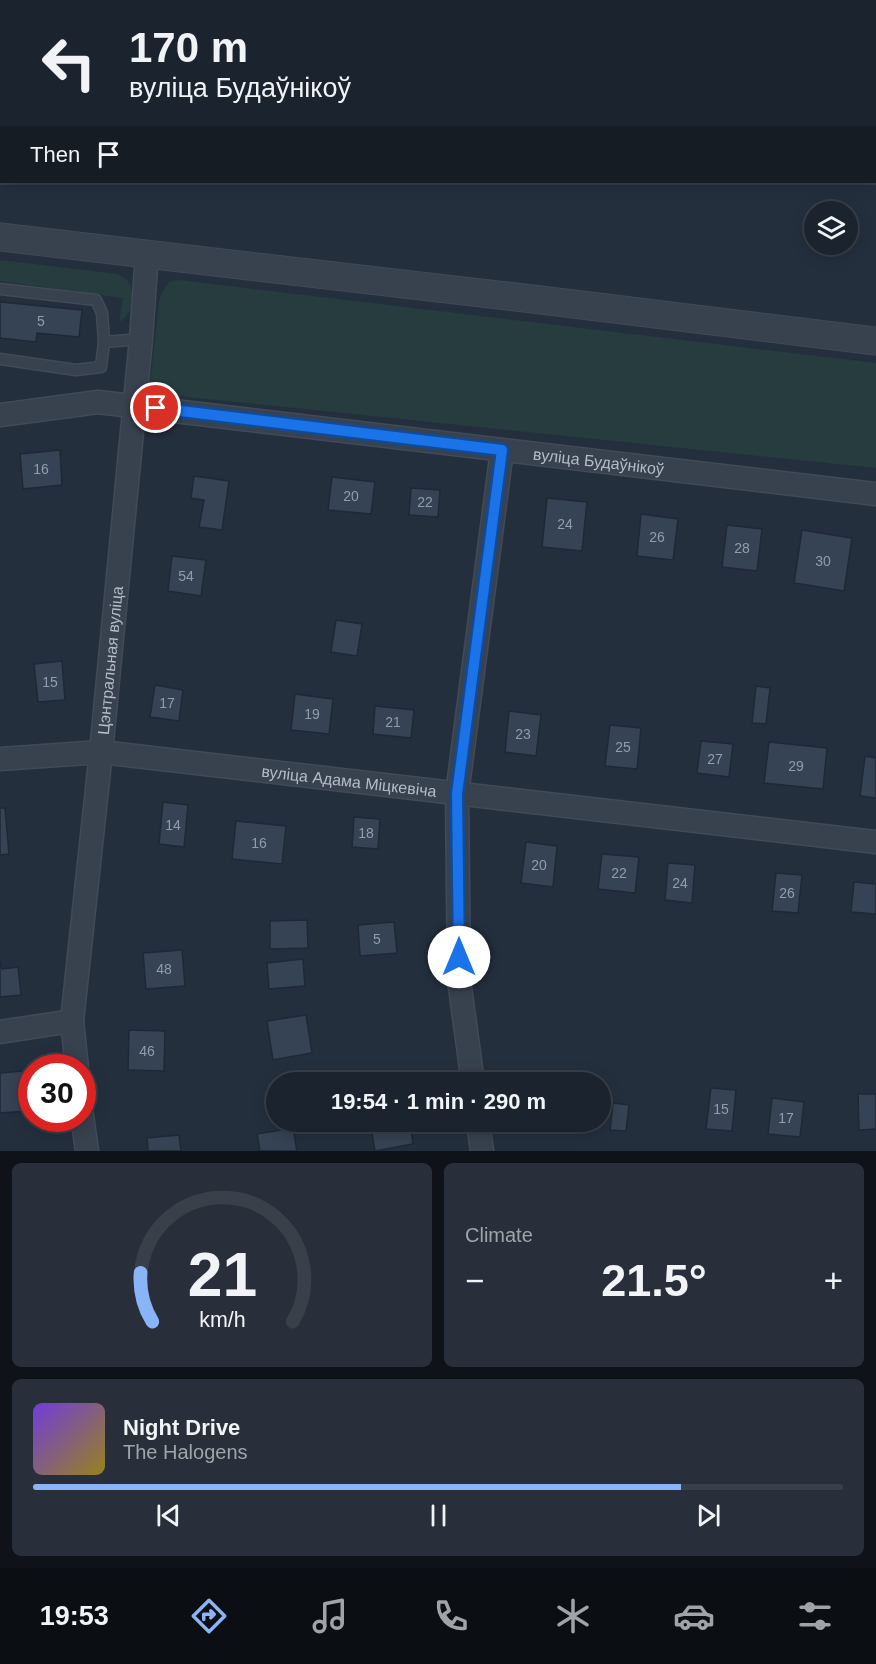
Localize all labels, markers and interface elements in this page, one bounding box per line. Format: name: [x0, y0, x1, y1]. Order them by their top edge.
icon: left: [30, 24, 108, 102]
text: 170 m: [129, 24, 248, 71]
text: вуліца Будаўнікоў: [129, 73, 351, 103]
icon: arrive: [92, 138, 125, 171]
text: Then: [30, 142, 80, 167]
map controls: [804, 201, 858, 255]
button: layers: [804, 201, 858, 255]
house number: 5: [37, 313, 45, 329]
pin: [130, 382, 181, 433]
icon: arrive: [139, 391, 172, 424]
street label: вуліца Будаўнікоў: [532, 446, 665, 478]
house number: 16: [33, 461, 49, 477]
house number: 20: [343, 488, 359, 504]
house number: 22: [417, 494, 433, 510]
house number: 24: [557, 516, 573, 532]
house number: 26: [649, 529, 665, 545]
house number: 28: [734, 540, 750, 556]
house number: 30: [815, 553, 831, 569]
house number: 54: [178, 568, 194, 584]
street label: Цэнтральная вуліца: [95, 585, 126, 735]
house number: 15: [42, 674, 58, 690]
house number: 17: [159, 695, 175, 711]
house number: 19: [304, 706, 320, 722]
house number: 21: [385, 714, 401, 730]
house number: 23: [515, 726, 531, 742]
house number: 25: [615, 739, 631, 755]
house number: 27: [707, 751, 723, 767]
house number: 29: [788, 758, 804, 774]
street label: вуліца Адама Міцкевіча: [261, 763, 438, 800]
house number: 14: [165, 817, 181, 833]
house number: 18: [358, 825, 374, 841]
house number: 16: [251, 835, 267, 851]
house number: 20: [531, 857, 547, 873]
house number: 22: [611, 865, 627, 881]
house number: 24: [672, 875, 688, 891]
house number: 26: [779, 885, 795, 901]
position arrow: [427, 925, 491, 989]
house number: 5: [373, 931, 381, 947]
house number: 48: [156, 961, 172, 977]
house number: 46: [139, 1043, 155, 1059]
speed limit sign: 30: [18, 1054, 96, 1132]
text: 19:54 · 1 min · 290 m: [331, 1089, 546, 1114]
house number: 15: [713, 1101, 729, 1117]
house number: 17: [778, 1110, 794, 1126]
text: Climate: [465, 1224, 533, 1246]
text: 21: [187, 1240, 257, 1309]
text: 21.5°: [601, 1255, 707, 1306]
text: −: [465, 1262, 484, 1299]
text: +: [824, 1262, 843, 1299]
text: km/h: [199, 1308, 245, 1332]
text: Night Drive: [123, 1415, 240, 1440]
text: The Halogens: [123, 1441, 248, 1463]
icon: previous: [152, 1499, 185, 1532]
icon: pause: [422, 1499, 455, 1532]
icon: next: [692, 1499, 725, 1532]
icon: directions: [188, 1595, 230, 1637]
icon: music: [309, 1595, 351, 1637]
icon: phone: [430, 1595, 472, 1637]
icon: climate: [552, 1595, 594, 1637]
icon: car: [673, 1595, 715, 1637]
icon: filters: [794, 1595, 836, 1637]
text: 19:53: [40, 1601, 109, 1631]

